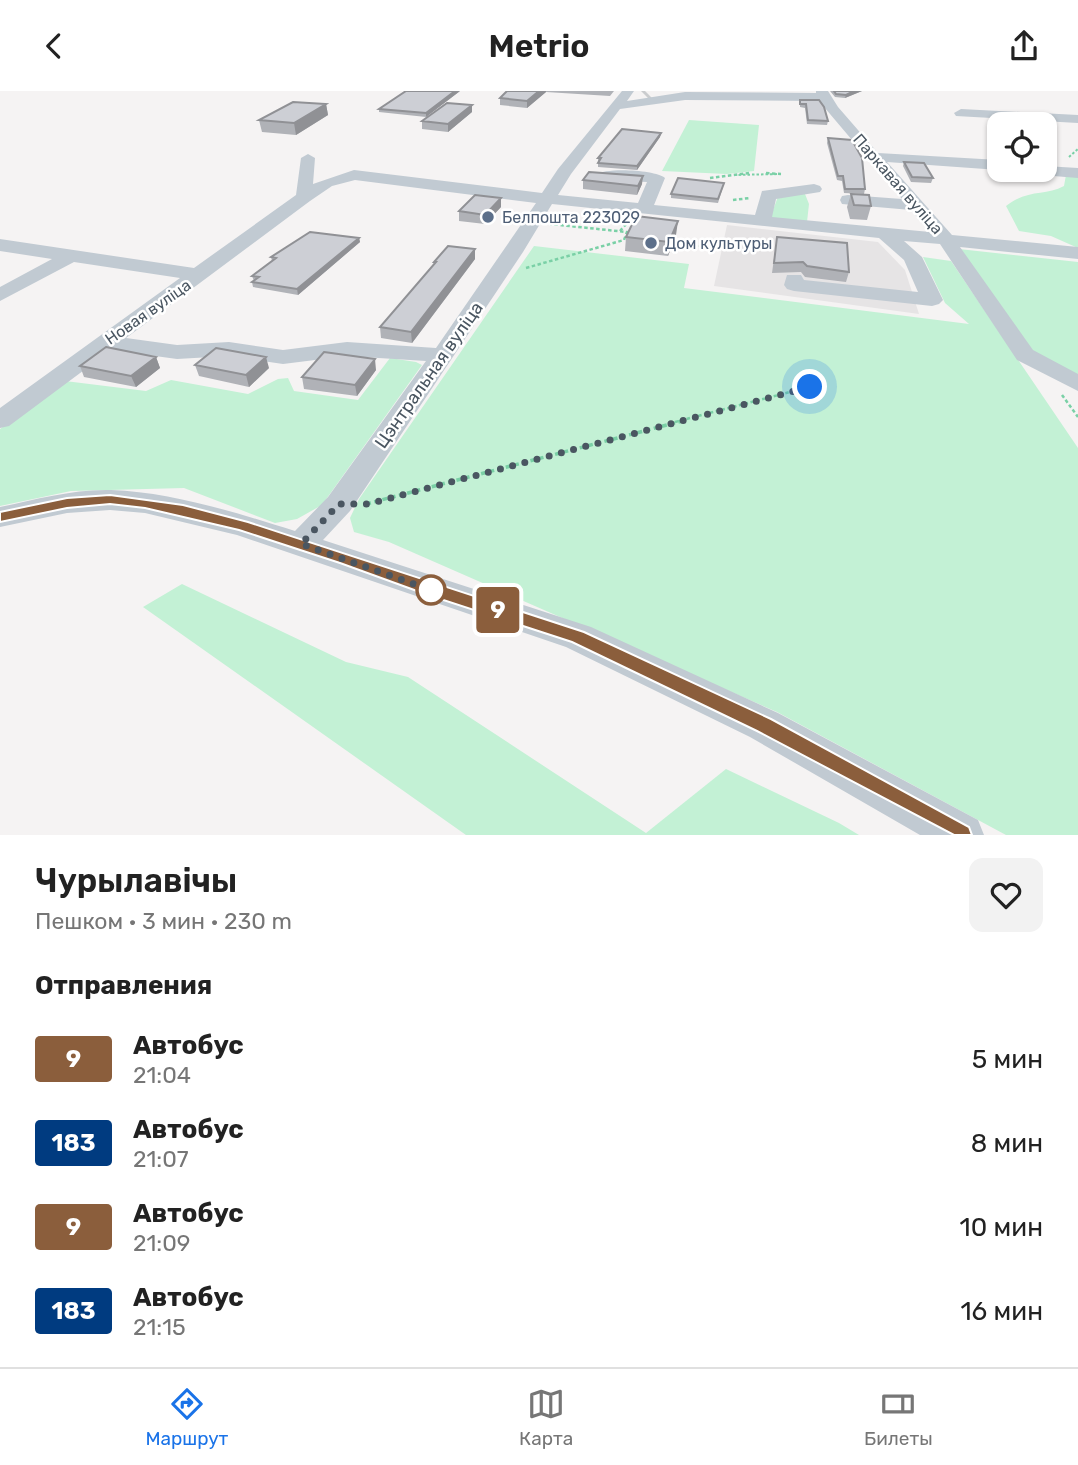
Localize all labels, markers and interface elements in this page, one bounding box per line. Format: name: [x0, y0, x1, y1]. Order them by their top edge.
icon: back: [35, 27, 73, 65]
text: Metrio: [488, 27, 590, 65]
icon: share: [1005, 27, 1043, 65]
map controls: [987, 112, 1057, 182]
button: locate: [987, 112, 1057, 182]
street label: Паркавая вуліца: [849, 130, 947, 238]
place label: Белпошта 223029: [502, 208, 640, 227]
marker: Белпошта 223029: [480, 209, 496, 225]
place label: Дом культуры: [665, 234, 772, 253]
marker: Дом культуры: [643, 235, 659, 251]
street label: Новая вуліца: [102, 275, 194, 349]
street label: Цэнтральная вуліца: [370, 297, 488, 453]
your location: [792, 369, 827, 404]
unlabelled marker: [416, 575, 446, 605]
line badge: 9: [475, 587, 521, 633]
text: 9: [490, 596, 506, 624]
button: heart: [969, 858, 1043, 932]
text: Чурылавічы: [35, 861, 237, 900]
text: Пешком · 3 мин · 230 m: [35, 907, 292, 935]
text: Отправления: [35, 970, 212, 1001]
text: Автобус: [133, 1030, 244, 1061]
text: 5 мин: [972, 1044, 1043, 1075]
text: 9: [66, 1045, 81, 1073]
text: 21:04: [133, 1061, 191, 1089]
text: Автобус: [133, 1114, 244, 1145]
text: 8 мин: [971, 1128, 1043, 1159]
text: 183: [52, 1129, 96, 1157]
text: 21:07: [133, 1145, 189, 1173]
text: Автобус: [133, 1198, 244, 1229]
text: 10 мин: [960, 1212, 1043, 1243]
text: 9: [66, 1213, 81, 1241]
text: 21:09: [133, 1229, 190, 1257]
text: Автобус: [133, 1282, 244, 1313]
text: 16 мин: [960, 1296, 1043, 1327]
text: 183: [52, 1297, 96, 1325]
text: 21:15: [133, 1313, 186, 1341]
tab: Маршрут: [145, 1385, 228, 1450]
tab: Карта: [519, 1385, 573, 1450]
tab: Билеты: [864, 1385, 933, 1450]

